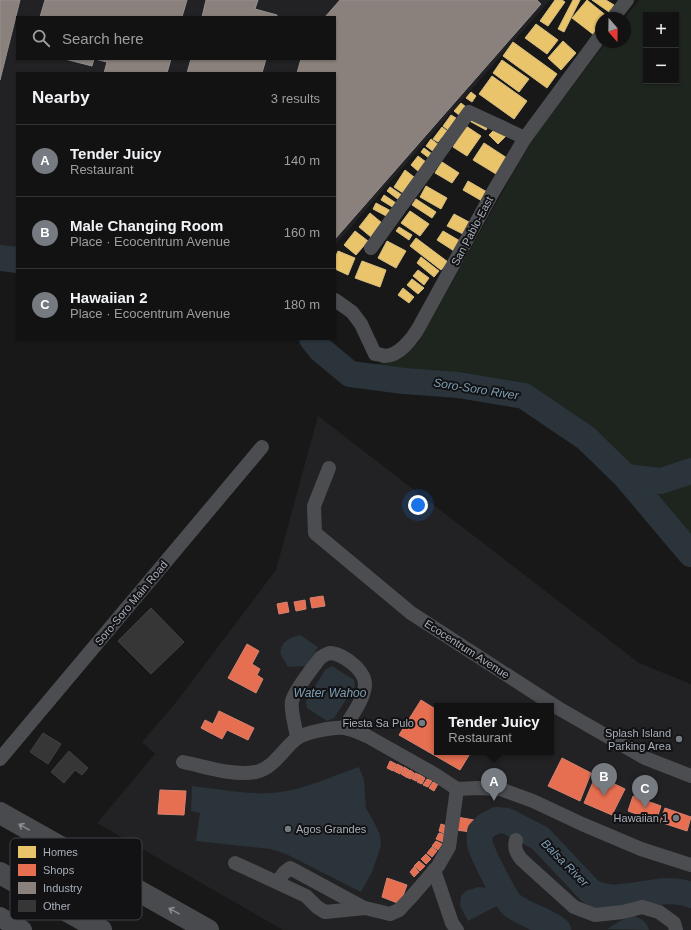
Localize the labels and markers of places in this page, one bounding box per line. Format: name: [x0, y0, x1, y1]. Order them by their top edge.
place label: Fiesta Sa Pulo: [342, 717, 414, 729]
marker: Fiesta Sa Pulo: [417, 718, 427, 728]
place label: Splash Island Parking Area: [605, 727, 672, 752]
marker: Splash Island Parking Area: [674, 734, 684, 744]
pin: B: [591, 763, 617, 796]
pin: A: [481, 768, 507, 801]
pin: C: [632, 775, 658, 808]
place label: Hawaiian 1: [614, 812, 668, 824]
marker: Hawaiian 1: [671, 813, 681, 823]
place label: Agos Grandes: [296, 823, 367, 835]
marker: Agos Grandes: [283, 824, 293, 834]

